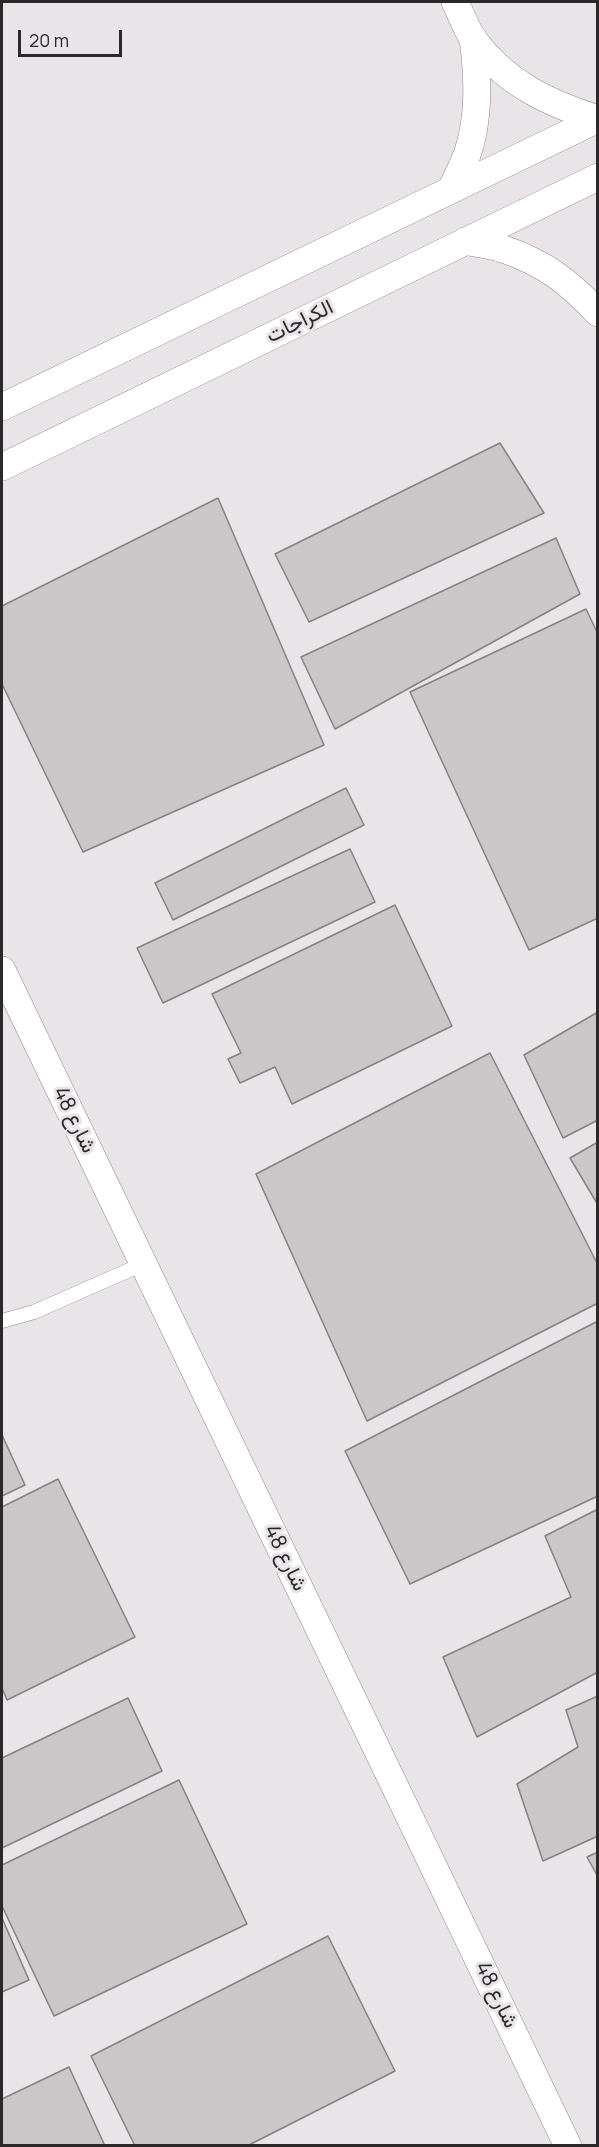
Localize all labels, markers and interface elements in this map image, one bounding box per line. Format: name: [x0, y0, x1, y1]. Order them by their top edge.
scale bar: [21, 18, 124, 56]
text: 20 m: [29, 28, 69, 52]
street label: الكراجات: [263, 295, 337, 349]
street label: شارع 48: [47, 1083, 101, 1157]
street label: شارع 48: [258, 1521, 312, 1595]
street label: شارع 48: [469, 1958, 523, 2032]

